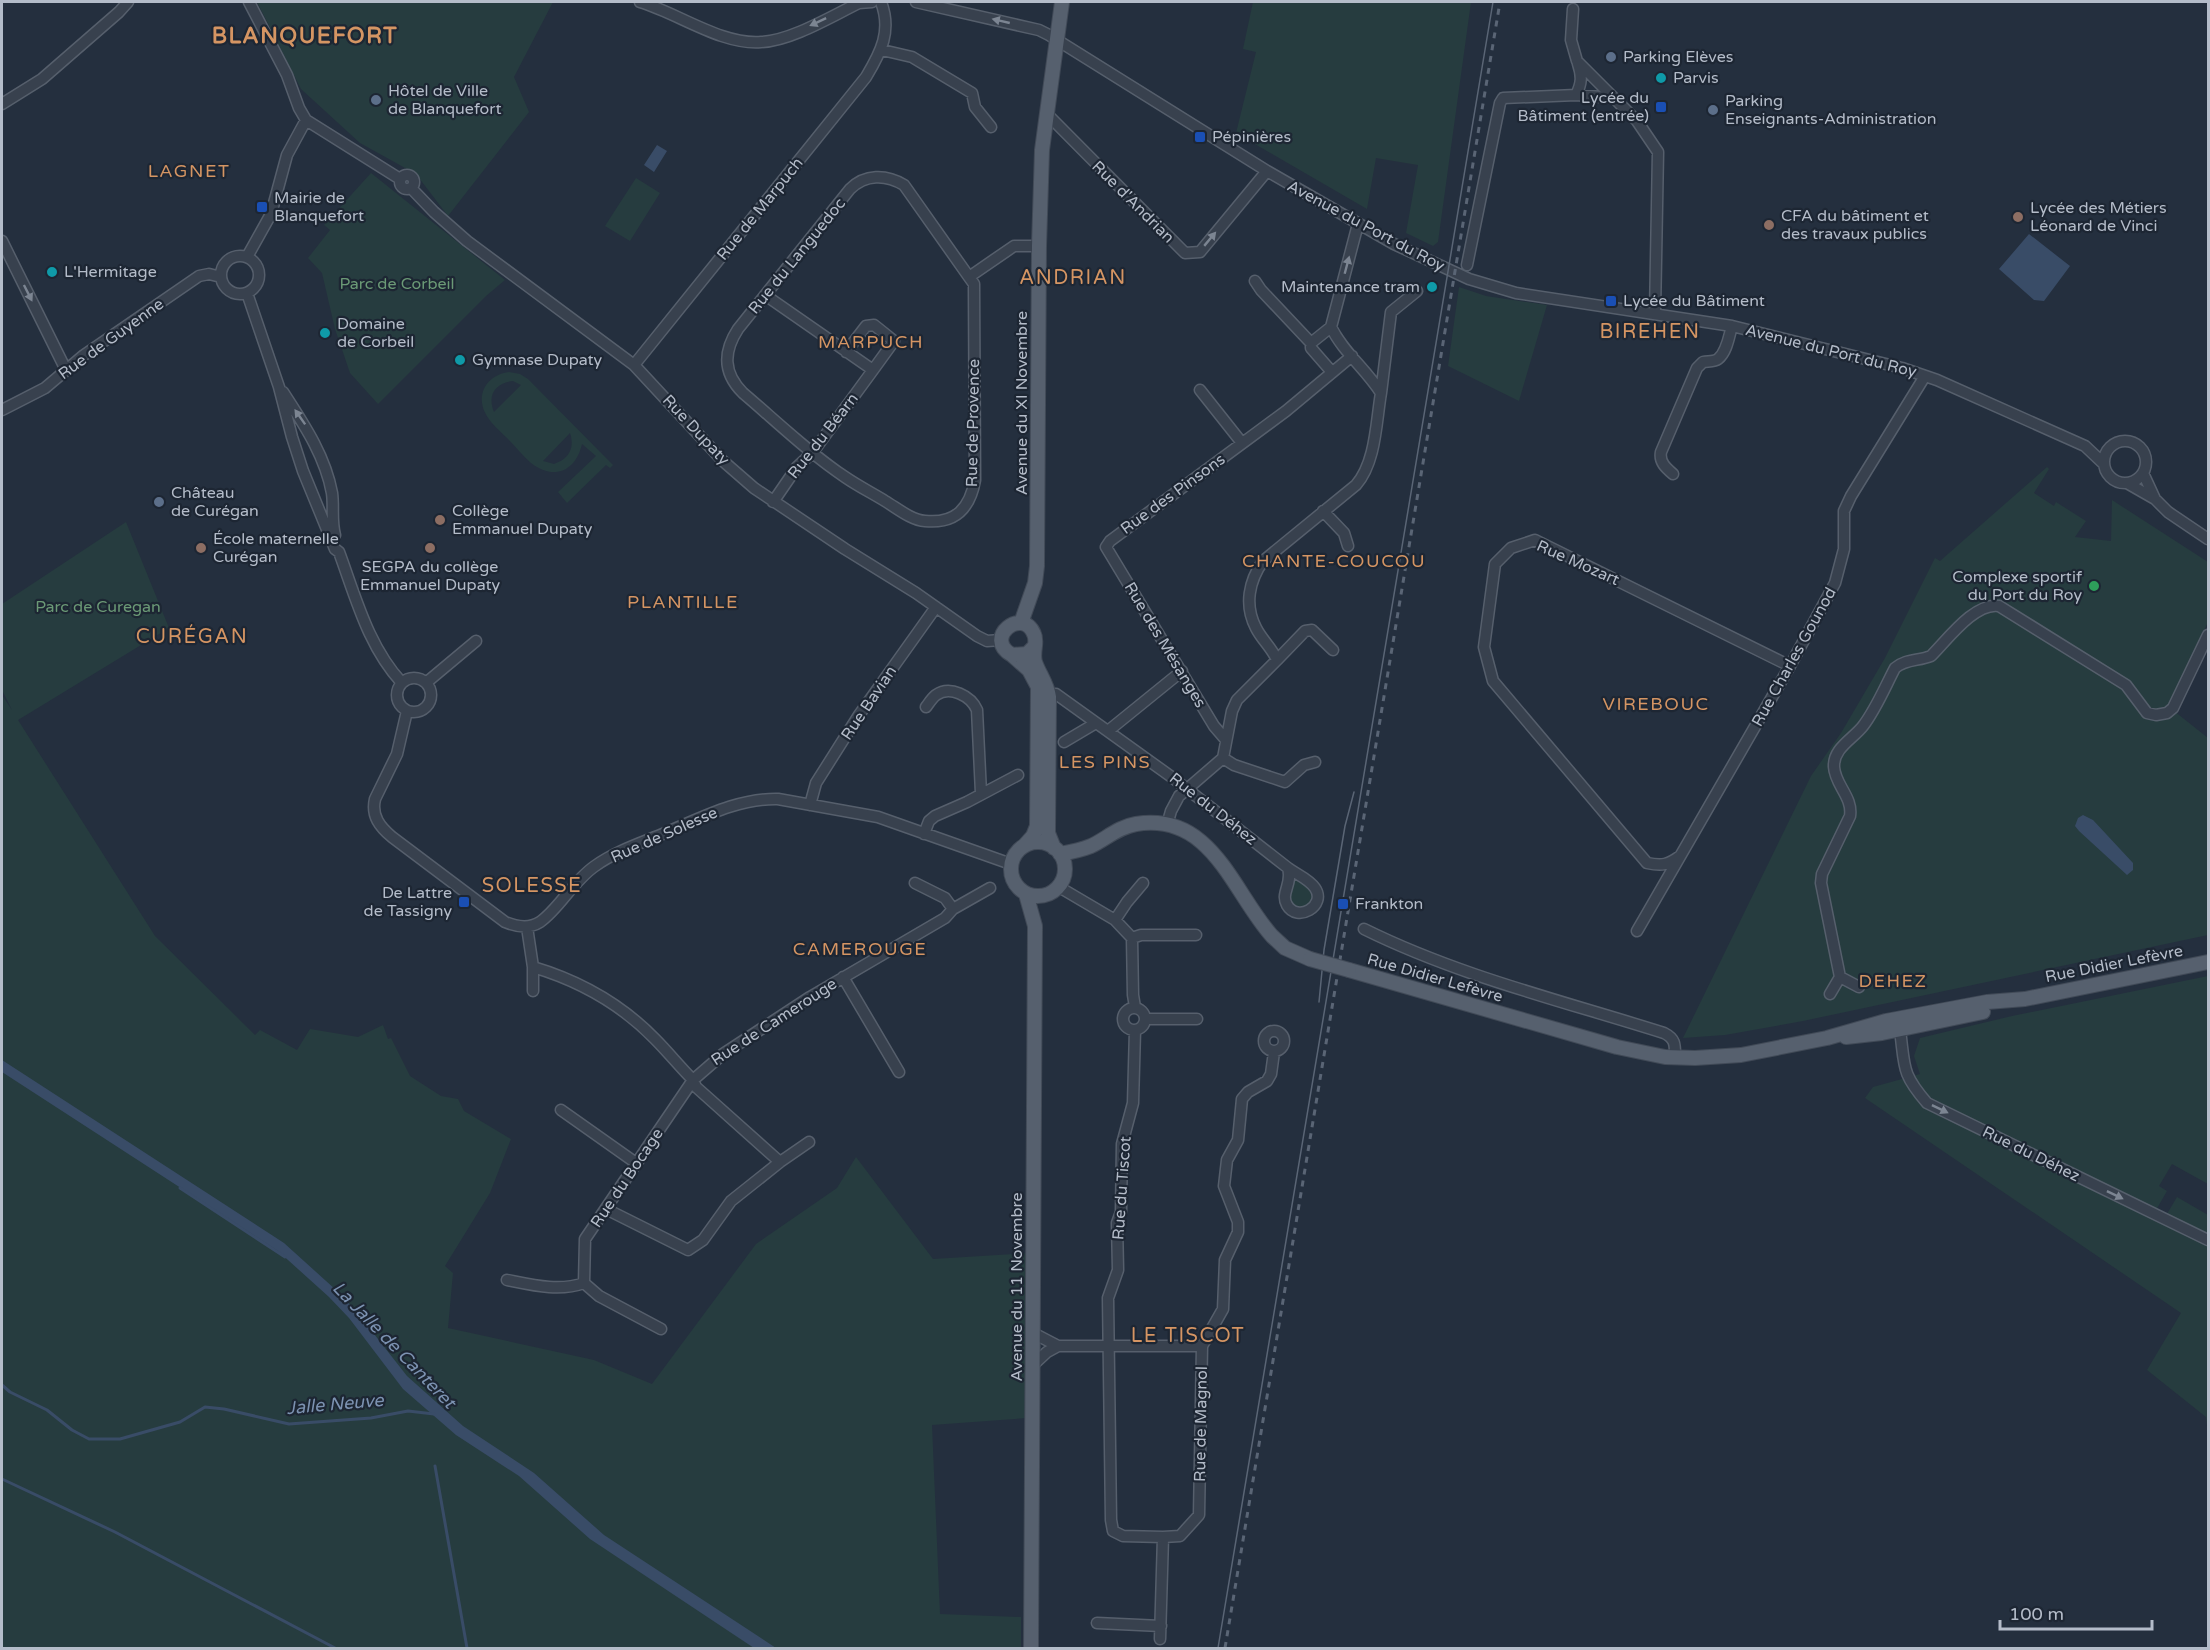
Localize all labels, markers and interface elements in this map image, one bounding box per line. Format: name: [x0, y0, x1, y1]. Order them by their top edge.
one-way arrow: [992, 16, 1011, 25]
one-way arrow: [810, 18, 827, 27]
district label: BLANQUEFORT: [212, 23, 398, 49]
place label: Parking Elèves: [1623, 47, 1733, 67]
marker: Parking Elèves: [1604, 50, 1618, 64]
place label: Parvis: [1673, 68, 1719, 88]
marker: Parvis: [1654, 71, 1668, 85]
place label: Hôtel de Ville de Blanquefort: [388, 81, 502, 119]
place label: Lycée du Bâtiment (entrée): [1518, 88, 1649, 126]
place label: Parking Enseignants-Administration: [1725, 91, 1937, 129]
marker: Hôtel de Ville de Blanquefort: [369, 93, 383, 107]
marker: Lycée du Bâtiment (entrée): [1654, 100, 1668, 114]
marker: Parking Enseignants-Administration: [1706, 103, 1720, 117]
place label: Pépinières: [1212, 127, 1291, 147]
marker: Pépinières: [1193, 130, 1207, 144]
street label: Rue de Marpuch: [712, 154, 808, 264]
street label: Rue d'Andrian: [1088, 157, 1178, 247]
district label: LAGNET: [148, 160, 230, 182]
street label: Avenue du Port du Roy: [1284, 176, 1449, 276]
place label: Mairie de Blanquefort: [274, 188, 364, 226]
street label: Rue du Languedoc: [744, 194, 850, 318]
place label: Lycée des Métiers Léonard de Vinci: [2030, 198, 2167, 236]
marker: Mairie de Blanquefort: [255, 200, 269, 214]
place label: CFA du bâtiment et des travaux publics: [1781, 206, 1929, 244]
marker: Lycée des Métiers Léonard de Vinci: [2011, 210, 2025, 224]
marker: CFA du bâtiment et des travaux publics: [1762, 218, 1776, 232]
one-way arrow: [1204, 231, 1217, 247]
one-way arrow: [1343, 256, 1353, 274]
place label: L'Hermitage: [64, 262, 157, 282]
marker: L'Hermitage: [45, 265, 59, 279]
district label: ANDRIAN: [1019, 266, 1127, 290]
park label: Parc de Corbeil: [339, 274, 455, 294]
place label: Maintenance tram: [1281, 277, 1420, 297]
marker: Maintenance tram: [1425, 280, 1439, 294]
one-way arrow: [23, 285, 32, 302]
place label: Lycée du Bâtiment: [1623, 291, 1765, 311]
street label: Rue de Guyenne: [54, 294, 168, 384]
marker: Lycée du Bâtiment: [1604, 294, 1618, 308]
street label: Avenue du XI Novembre: [1012, 311, 1032, 495]
place label: Domaine de Corbeil: [337, 314, 414, 352]
district label: BIREHEN: [1600, 320, 1700, 344]
street label: Avenue du Port du Roy: [1743, 320, 1919, 382]
marker: Domaine de Corbeil: [318, 326, 332, 340]
district label: MARPUCH: [818, 331, 924, 353]
place label: Gymnase Dupaty: [472, 350, 603, 370]
marker: Gymnase Dupaty: [453, 353, 467, 367]
street label: Rue de Provence: [962, 359, 984, 487]
street label: Rue du Béarn: [783, 389, 863, 483]
street label: Rue Dupaty: [658, 390, 734, 470]
one-way arrow: [294, 410, 306, 426]
street label: Rue des Pinsons: [1117, 449, 1229, 539]
place label: Château de Curégan: [171, 483, 259, 521]
marker: Château de Curégan: [152, 495, 166, 509]
place label: Collège Emmanuel Dupaty: [452, 501, 593, 539]
marker: Collège Emmanuel Dupaty: [433, 513, 447, 527]
place label: École maternelle Curégan: [213, 529, 339, 567]
street label: Rue Mozart: [1534, 536, 1622, 590]
marker: École maternelle Curégan: [194, 541, 208, 555]
marker: SEGPA du collège Emmanuel Dupaty: [423, 541, 437, 555]
district label: CHANTE-COUCOU: [1242, 550, 1426, 572]
place label: SEGPA du collège Emmanuel Dupaty: [360, 557, 501, 595]
place label: Complexe sportif du Port du Roy: [1952, 567, 2083, 605]
street label: Rue des Mésanges: [1120, 579, 1210, 711]
marker: Complexe sportif du Port du Roy: [2087, 579, 2101, 593]
street label: Rue Charles Gounod: [1747, 584, 1841, 730]
district label: PLANTILLE: [627, 591, 739, 613]
park label: Parc de Curegan: [35, 597, 161, 617]
district label: CURÉGAN: [136, 624, 248, 649]
street label: Rue Bavian: [837, 662, 901, 744]
district label: VIREBOUC: [1602, 693, 1710, 715]
district label: LES PINS: [1059, 751, 1151, 773]
street label: Rue du Déhez: [1165, 769, 1261, 849]
street label: Rue de Solesse: [608, 803, 720, 867]
district label: SOLESSE: [482, 874, 582, 898]
place label: De Lattre de Tassigny: [364, 883, 452, 921]
place label: Frankton: [1355, 894, 1423, 914]
marker: De Lattre de Tassigny: [457, 895, 471, 909]
marker: Frankton: [1336, 897, 1350, 911]
district label: CAMEROUGE: [793, 938, 927, 960]
street label: Rue Didier Lefèvre: [2043, 941, 2185, 987]
street label: Rue Didier Lefèvre: [1365, 949, 1505, 1007]
district label: DEHEZ: [1858, 970, 1928, 992]
street label: Rue de Camerouge: [707, 974, 841, 1070]
one-way arrow: [1932, 1104, 1949, 1114]
street label: Rue du Déhez: [1979, 1122, 2083, 1186]
street label: Rue du Bocage: [586, 1124, 668, 1232]
street label: Rue du Tiscot: [1108, 1136, 1136, 1240]
one-way arrow: [2107, 1190, 2124, 1199]
street label: Avenue du 11 Novembre: [1007, 1192, 1027, 1382]
water label: La Jalle de Canteret: [328, 1277, 462, 1414]
district label: LE TISCOT: [1131, 1324, 1245, 1348]
street label: Rue de Magnol: [1190, 1366, 1212, 1482]
water label: Jalle Neuve: [286, 1389, 385, 1419]
scale bar: [2000, 1593, 2152, 1631]
text: 100 m: [2009, 1603, 2064, 1625]

